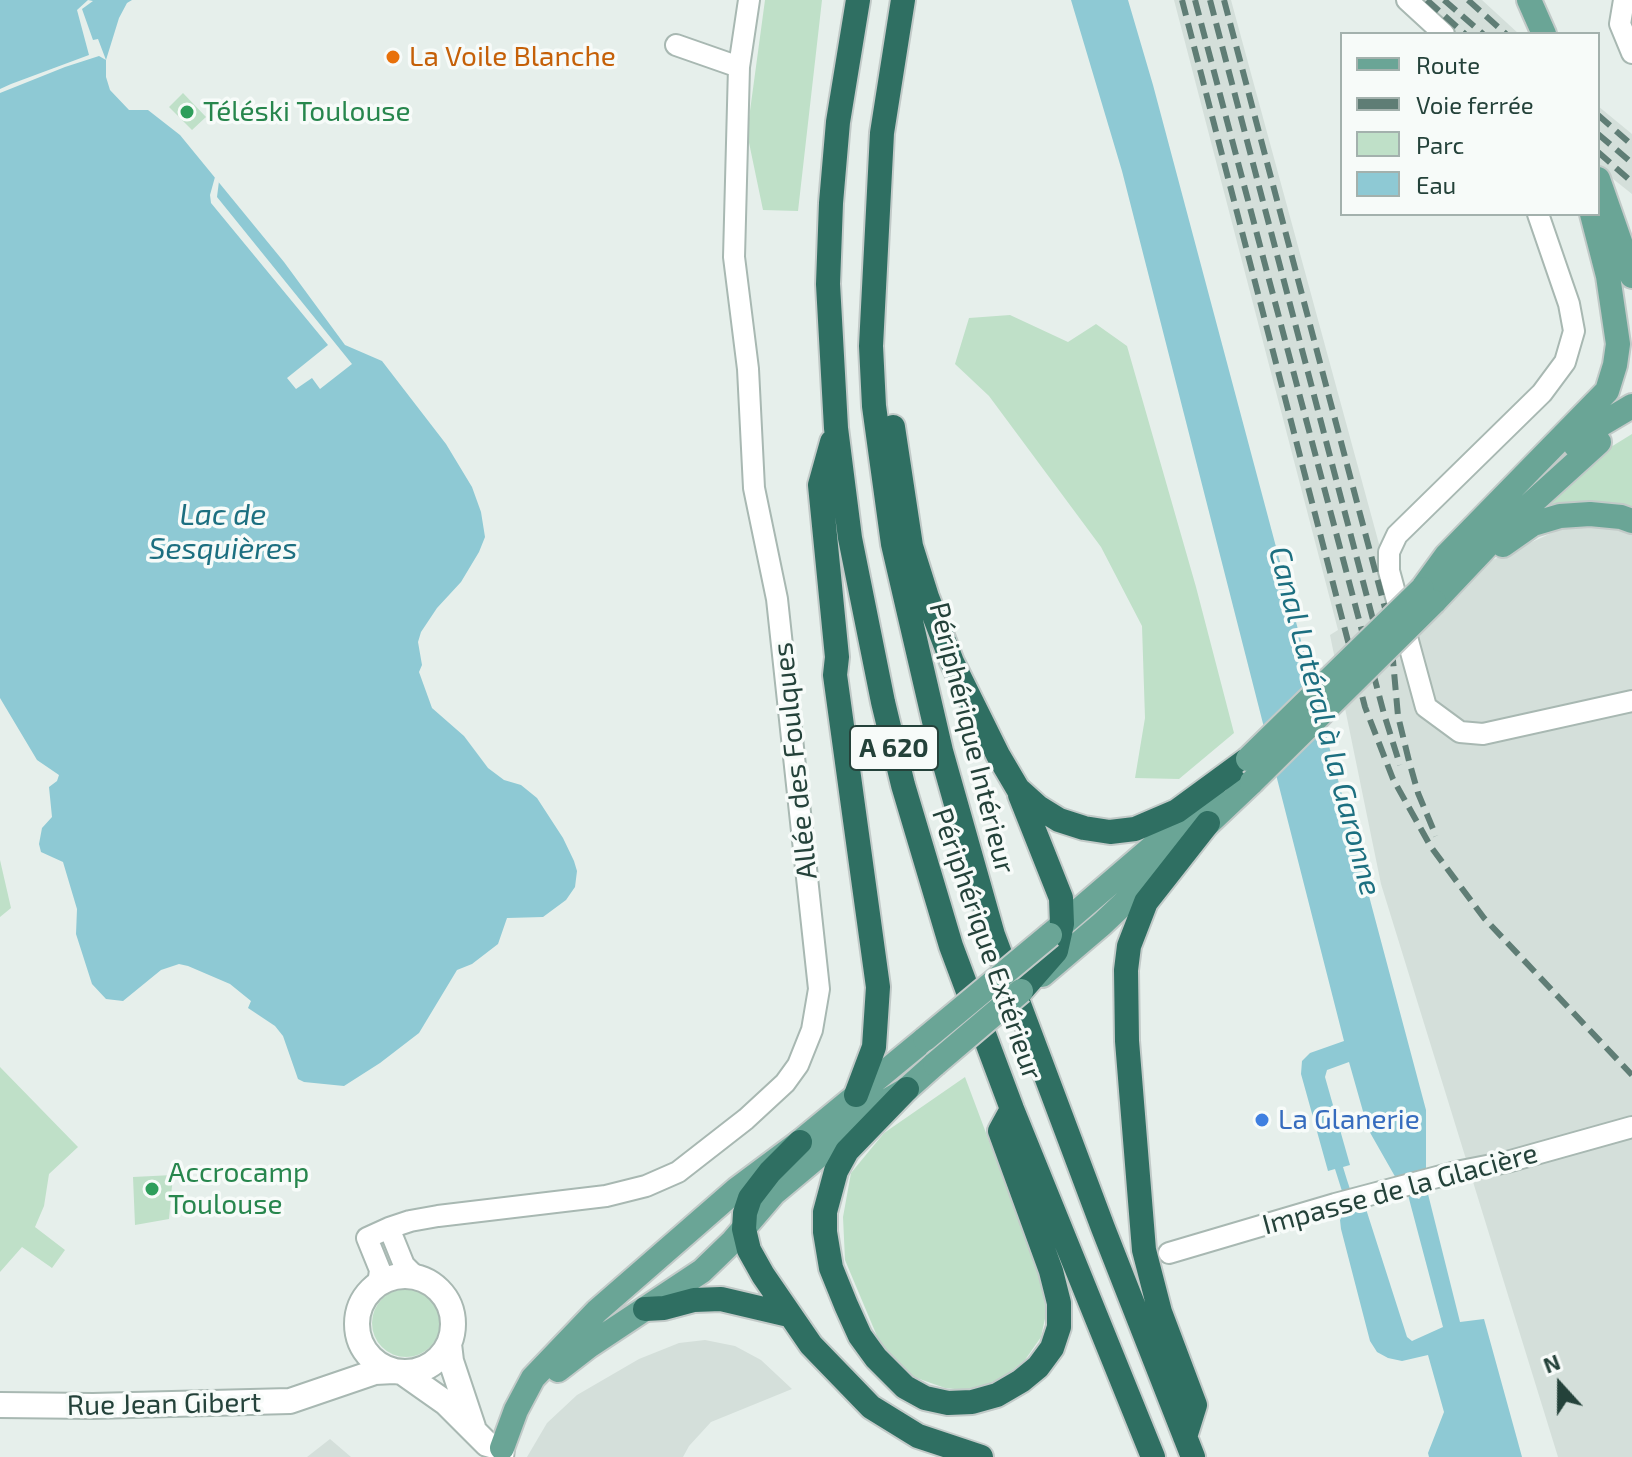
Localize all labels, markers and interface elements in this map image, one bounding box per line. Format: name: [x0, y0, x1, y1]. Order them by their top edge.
legend: [1340, 32, 1600, 216]
place label: La Voile Blanche: [409, 40, 616, 74]
marker: La Voile Blanche: [384, 48, 402, 66]
text: Route: [1416, 50, 1480, 79]
text: Voie ferrée: [1416, 90, 1534, 119]
place label: Téléski Toulouse: [203, 95, 411, 129]
marker: Téléski Toulouse: [178, 103, 196, 121]
text: Parc: [1416, 130, 1464, 159]
text: Eau: [1416, 170, 1456, 199]
water label: Lac de Sesquières: [149, 497, 297, 568]
water label: Canal Latéral à la Garonne: [1261, 542, 1389, 900]
street label: Périphérique Intérieur: [922, 599, 1022, 877]
street label: Allée des Foulques: [766, 641, 824, 881]
road number: A 620: [850, 726, 938, 770]
street label: Périphérique Extérieur: [925, 804, 1049, 1084]
place label: La Glanerie: [1278, 1103, 1420, 1137]
marker: La Glanerie: [1253, 1111, 1271, 1129]
street label: Impasse de la Glacière: [1259, 1136, 1541, 1242]
place label: Accrocamp Toulouse: [168, 1156, 309, 1222]
marker: Accrocamp Toulouse: [143, 1180, 161, 1198]
north arrow: [1520, 1345, 1600, 1425]
text: N: [1539, 1348, 1563, 1378]
street label: Rue Jean Gibert: [67, 1386, 261, 1422]

